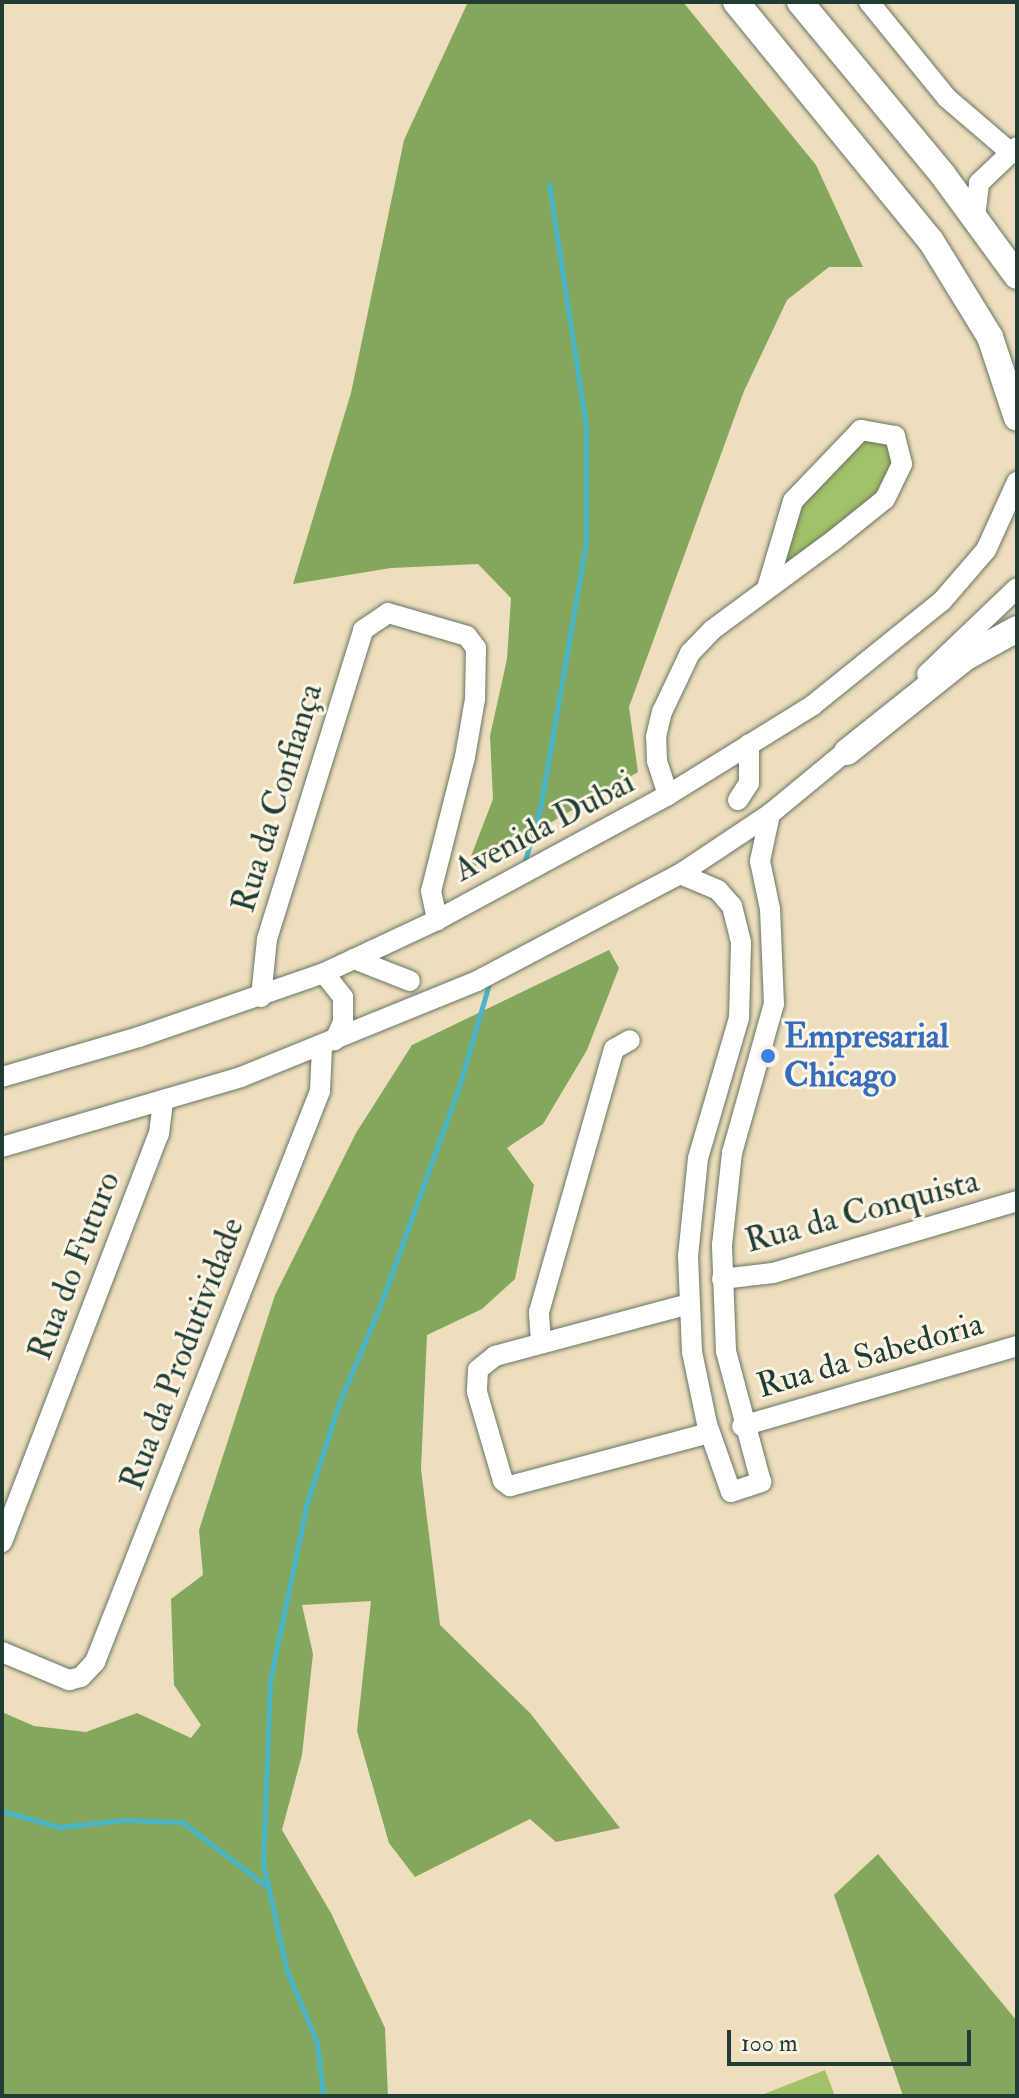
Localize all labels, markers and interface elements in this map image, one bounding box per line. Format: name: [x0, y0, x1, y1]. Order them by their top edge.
street label: Rua da Confiança: [223, 679, 331, 917]
street label: Avenida Dubai: [447, 761, 641, 891]
place label: Empresarial Chicago: [784, 1016, 949, 1096]
marker: Empresarial Chicago: [759, 1047, 777, 1065]
street label: Rua da Conquista: [741, 1160, 983, 1262]
street label: Rua do Futuro: [19, 1166, 129, 1366]
street label: Rua da Produtividade: [111, 1212, 253, 1496]
street label: Rua da Sabedoria: [752, 1303, 988, 1407]
scale bar: [731, 2014, 975, 2064]
text: 100 m: [741, 2028, 798, 2059]

